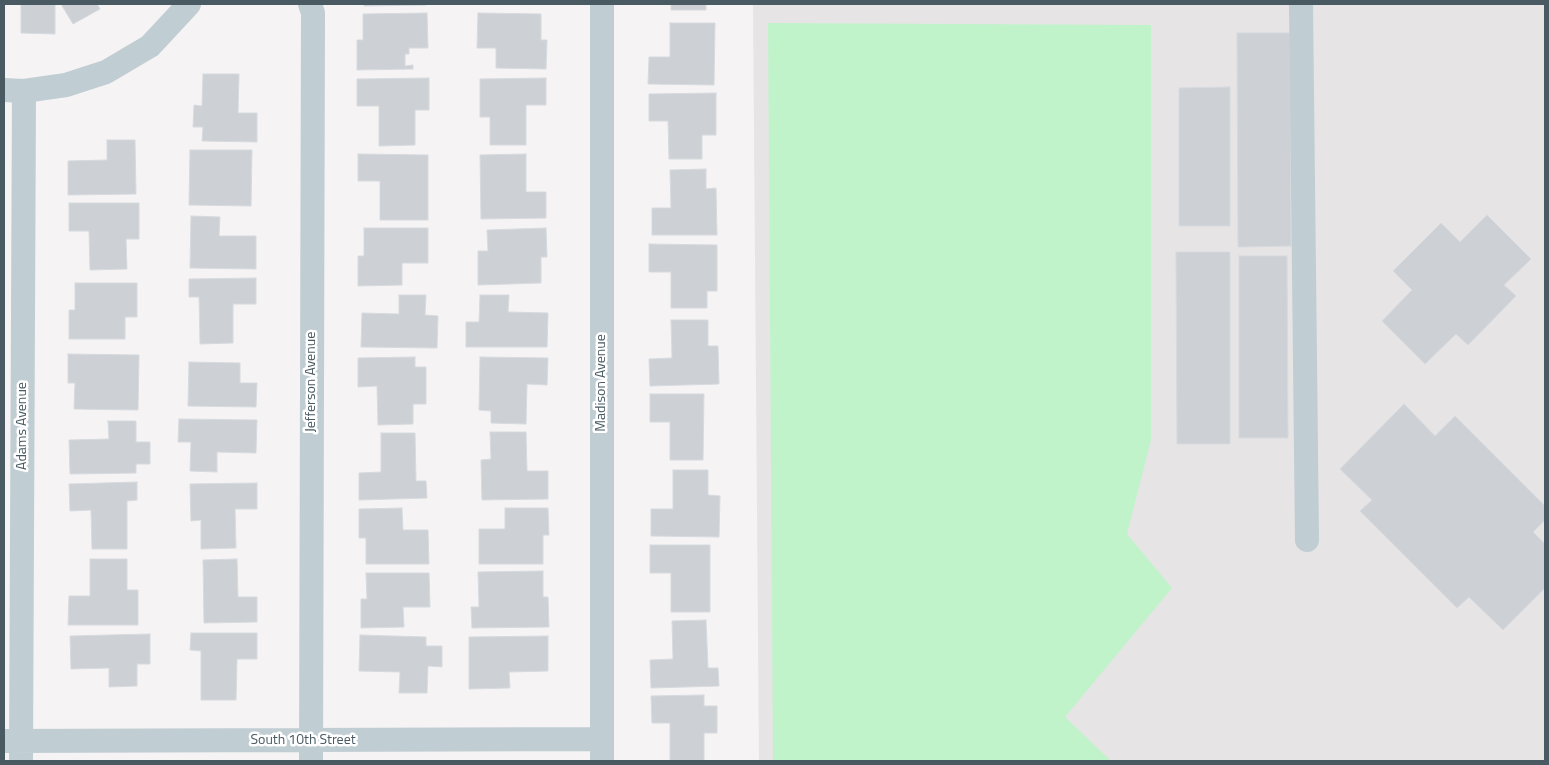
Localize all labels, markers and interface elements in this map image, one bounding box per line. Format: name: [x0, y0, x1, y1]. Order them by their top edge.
street label: Jefferson Avenue: [304, 332, 320, 432]
street label: Madison Avenue: [594, 334, 610, 432]
street label: Adams Avenue: [15, 382, 31, 470]
street label: South 10th Street: [250, 733, 356, 749]

